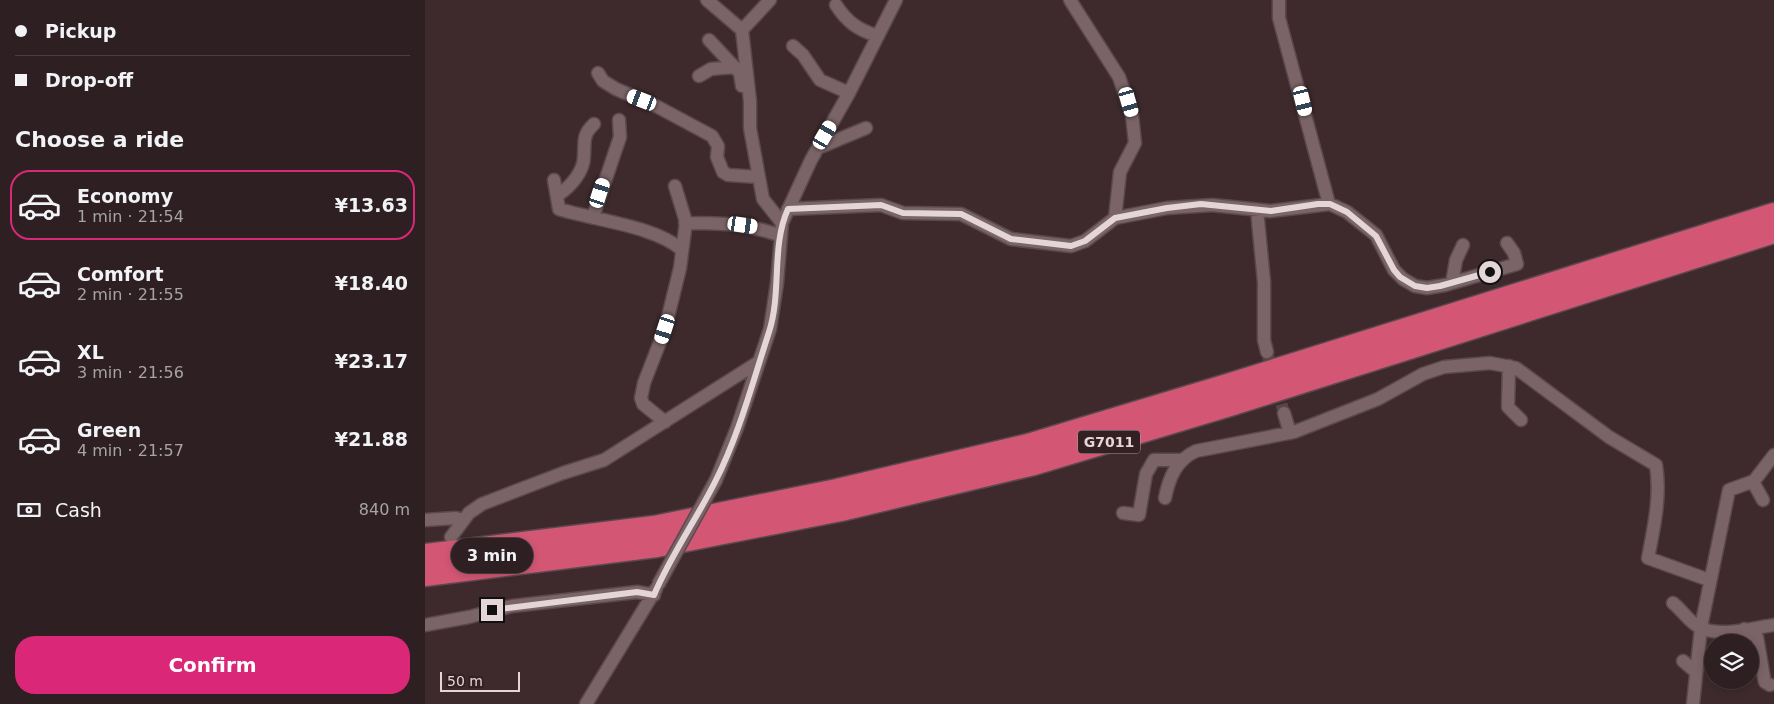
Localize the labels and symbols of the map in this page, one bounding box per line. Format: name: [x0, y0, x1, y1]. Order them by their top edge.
car: [1292, 85, 1313, 117]
car: [1117, 86, 1140, 118]
car: [625, 88, 658, 112]
car: [811, 118, 838, 152]
car: [588, 176, 611, 210]
car: [727, 215, 758, 235]
route start: [1479, 261, 1501, 283]
car: [653, 312, 676, 346]
road number: G7011: [1078, 431, 1140, 454]
callout: 3 min: [451, 538, 533, 572]
route end: [481, 599, 503, 621]
scale bar: [440, 669, 520, 692]

